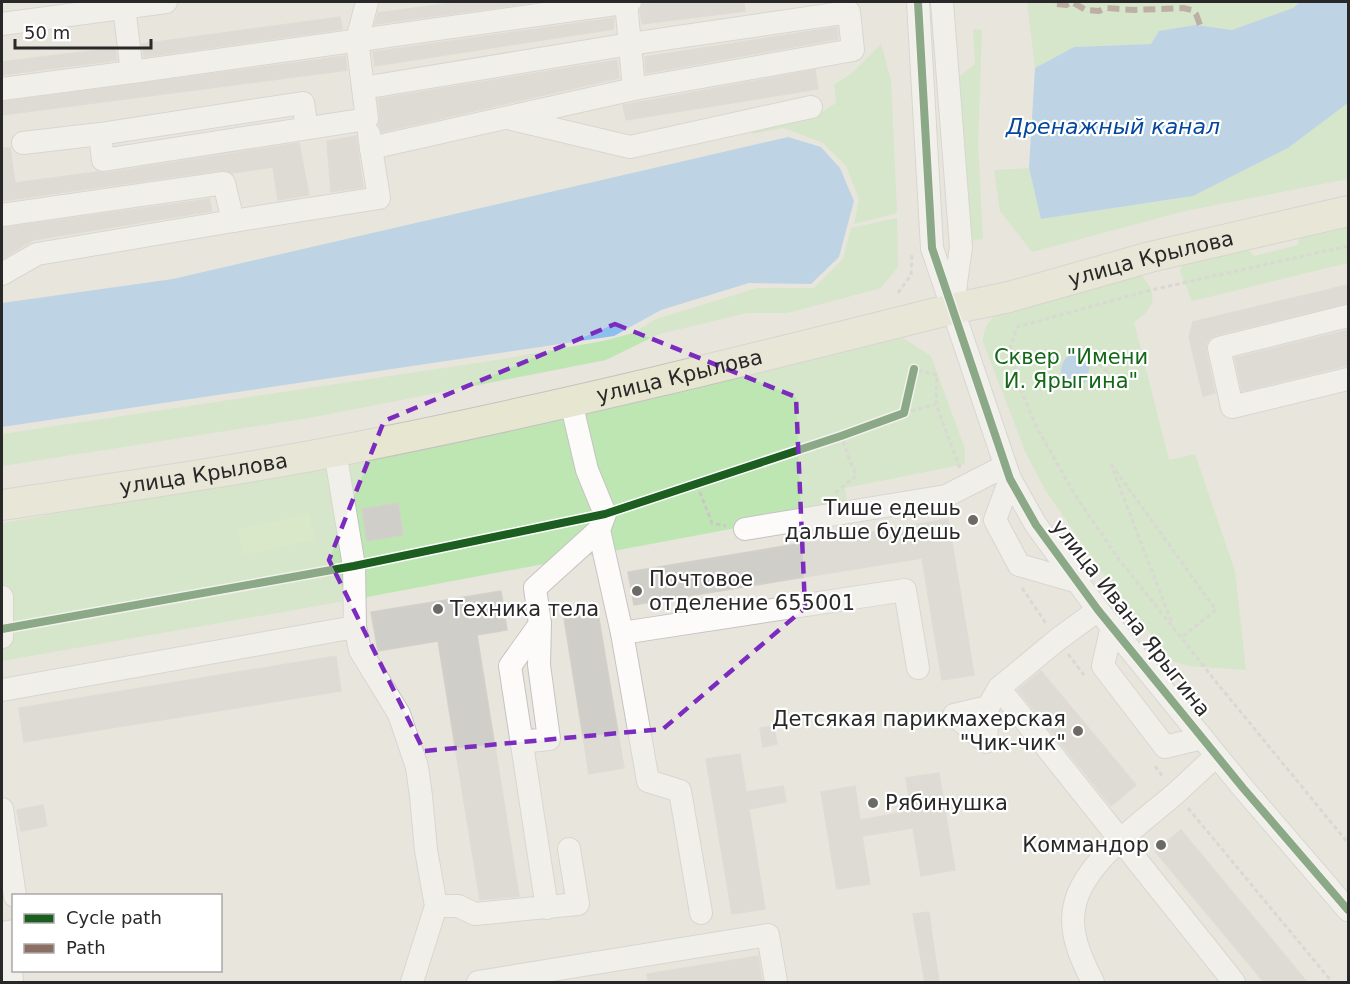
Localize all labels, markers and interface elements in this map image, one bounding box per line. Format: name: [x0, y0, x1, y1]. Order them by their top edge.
scale bar: [15, 12, 152, 50]
text: 50 m: [24, 22, 70, 43]
water label: Дренажный канал: [1005, 114, 1220, 139]
street label: улица Крылова: [1066, 226, 1236, 292]
street label: улица Крылова: [594, 345, 765, 407]
park label: Сквер "Имени И. Ярыгина": [994, 345, 1148, 393]
street label: улица Крылова: [118, 448, 289, 499]
place label: Тише едешь дальше будешь: [785, 496, 961, 544]
marker: Тише едешь дальше будешь: [966, 513, 980, 527]
street label: улица Ивана Ярыгина: [1047, 515, 1215, 721]
place label: Почтовое отделение 655001: [649, 567, 855, 615]
marker: Почтовое отделение 655001: [630, 584, 644, 598]
place label: Техника тела: [449, 597, 599, 621]
marker: Техника тела: [431, 602, 445, 616]
place label: Детсякая парикмахерская "Чик-чик": [772, 707, 1066, 755]
marker: Детсякая парикмахерская "Чик-чик": [1071, 724, 1085, 738]
place label: Рябинушка: [885, 791, 1008, 815]
marker: Рябинушка: [866, 796, 880, 810]
place label: Коммандор: [1022, 833, 1149, 857]
marker: Коммандор: [1154, 838, 1168, 852]
legend: [12, 894, 222, 972]
text: Cycle path: [66, 907, 162, 928]
text: Path: [66, 937, 106, 958]

